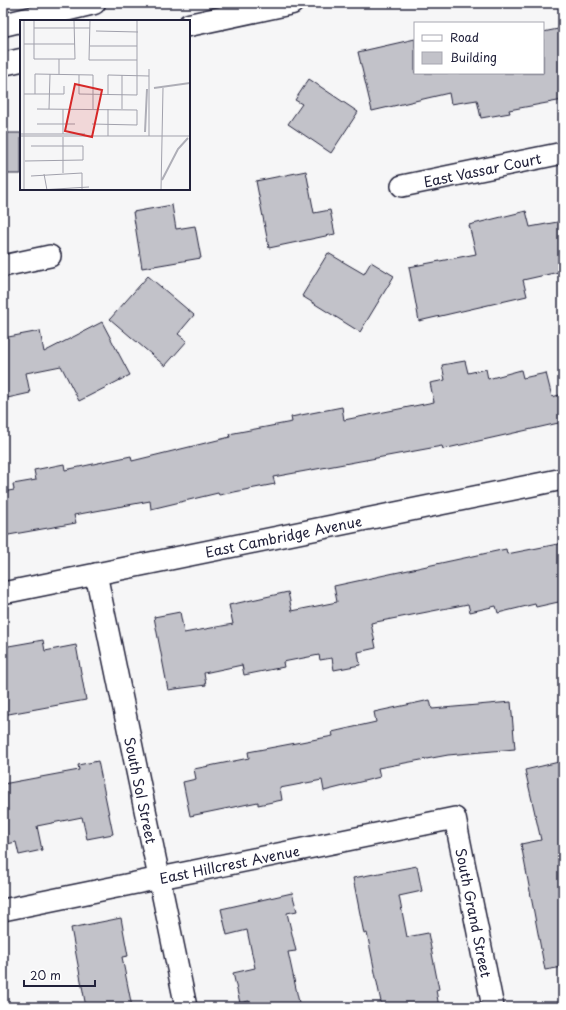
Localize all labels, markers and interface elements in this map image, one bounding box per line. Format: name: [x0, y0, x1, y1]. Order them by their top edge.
inset map: [20, 20, 190, 190]
legend: [414, 22, 544, 74]
text: Road: [450, 28, 479, 46]
text: Building: [450, 48, 497, 66]
street label: East Vassar Court: [422, 147, 543, 192]
street label: East Cambridge Avenue: [203, 510, 363, 562]
street label: South Sol Street: [120, 735, 162, 846]
street label: East Hillcrest Avenue: [157, 839, 301, 888]
street label: South Grand Street: [451, 846, 497, 980]
scale bar: [24, 962, 95, 988]
text: 20 m: [30, 966, 61, 984]

